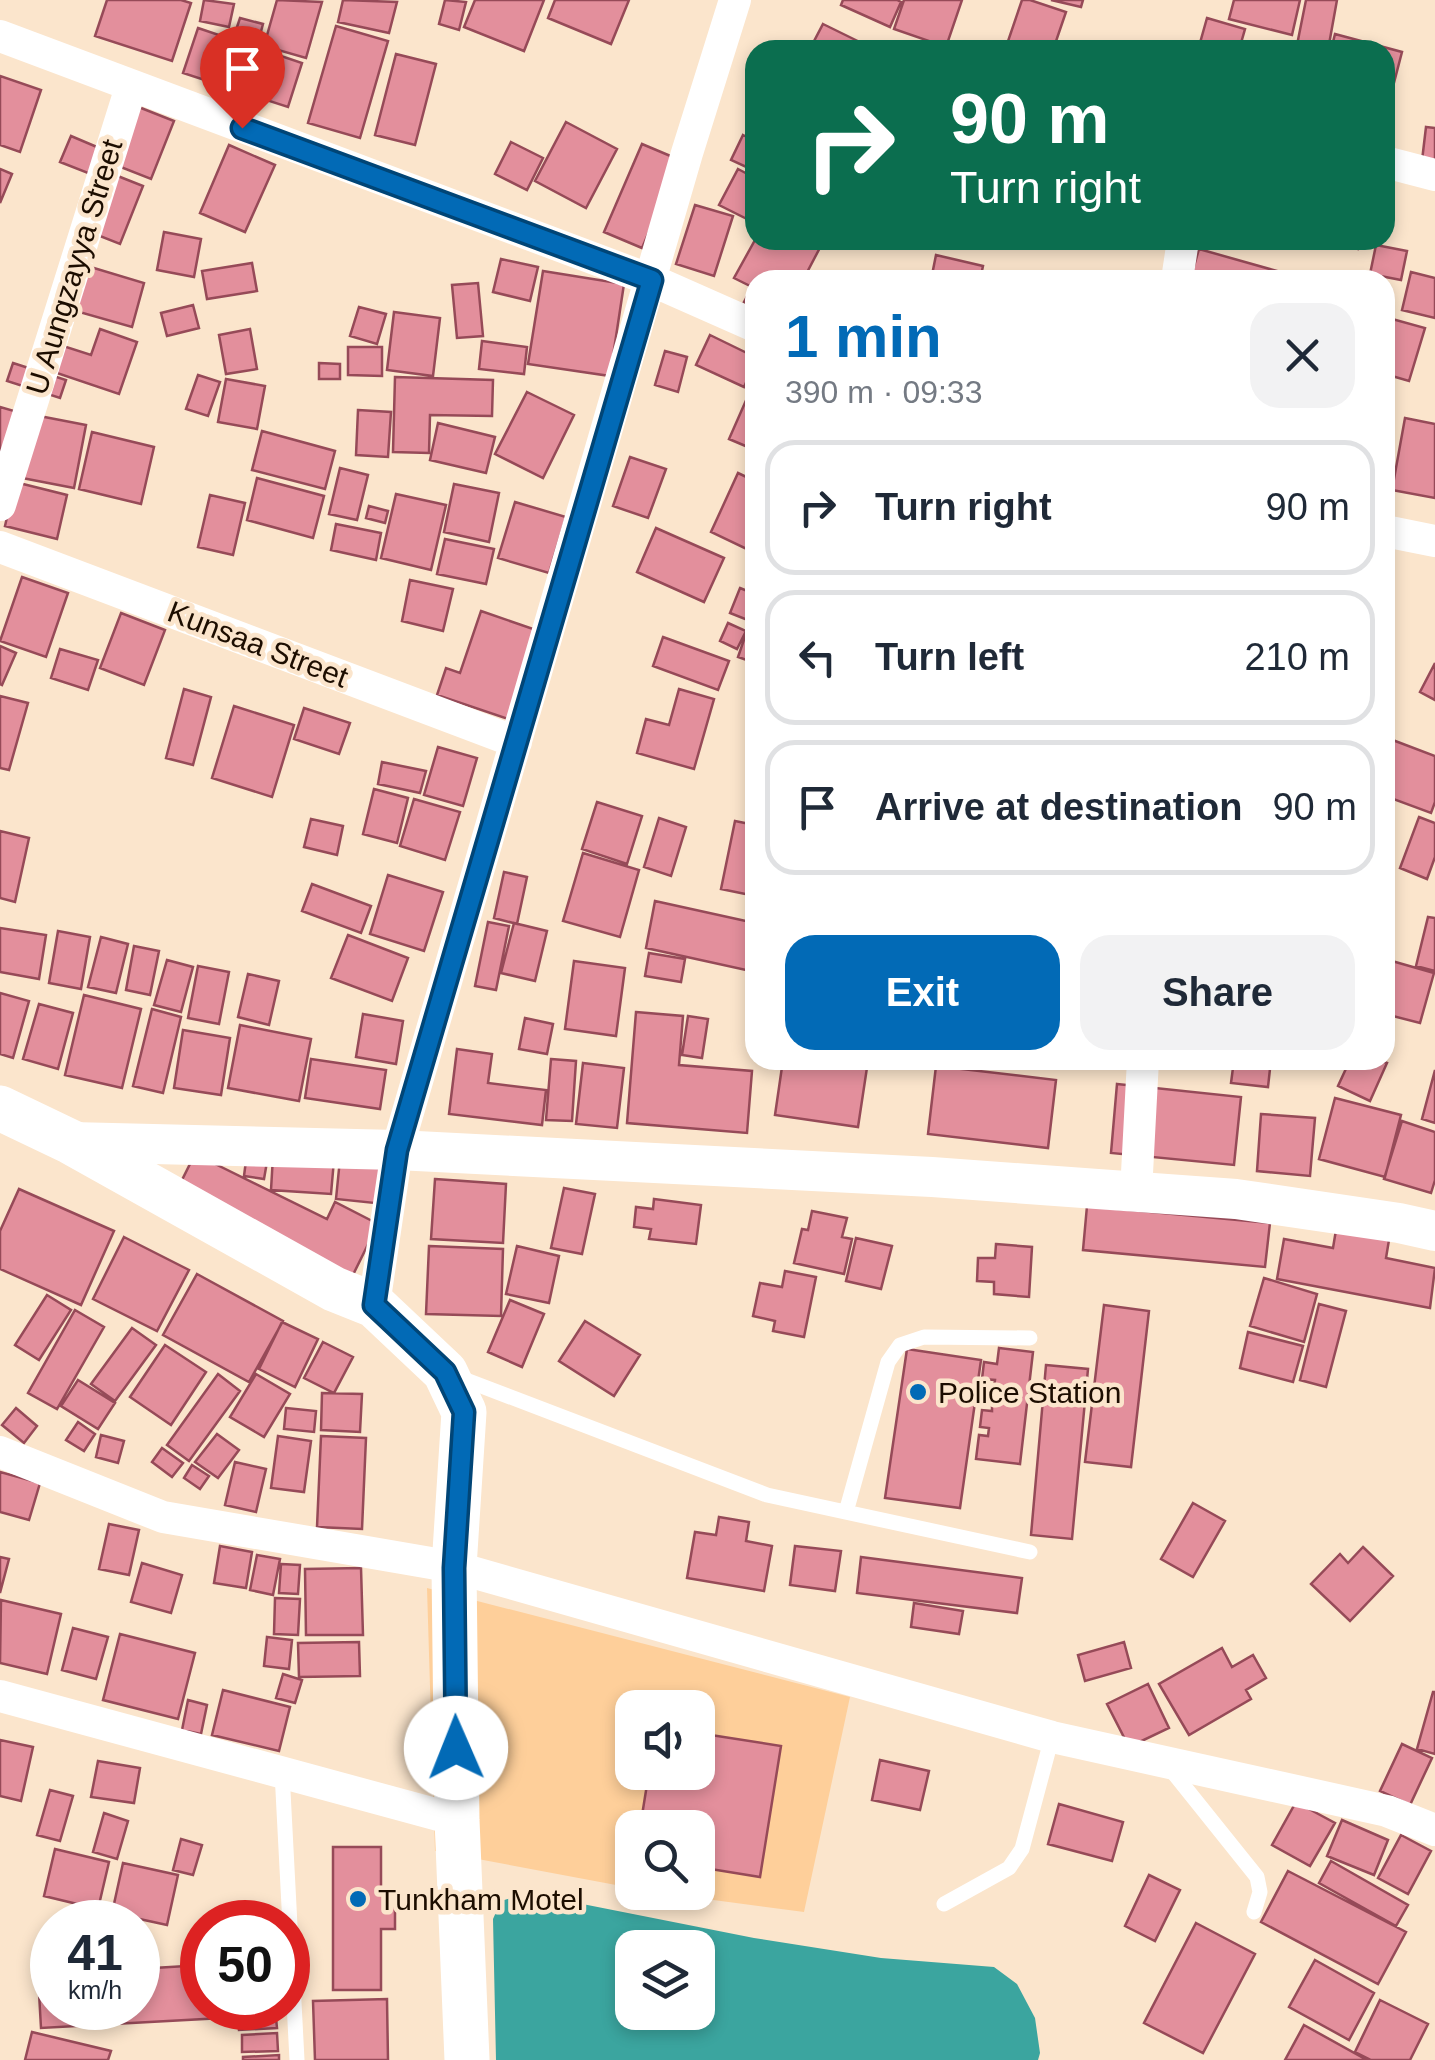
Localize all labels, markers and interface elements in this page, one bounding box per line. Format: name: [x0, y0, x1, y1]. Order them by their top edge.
pin: [200, 26, 285, 129]
icon: arrive: [215, 41, 270, 96]
icon: right: [785, 80, 915, 210]
text: 90 m: [950, 80, 1110, 158]
street label: U Aungzayya Street: [19, 135, 129, 399]
text: Turn right: [950, 162, 1141, 213]
text: 1 min: [785, 303, 942, 370]
button: close: [1250, 303, 1355, 408]
text: 390 m · 09:33: [785, 374, 982, 410]
icon: right: [790, 480, 845, 535]
text: Turn right: [875, 486, 1052, 528]
text: 90 m: [1266, 486, 1350, 528]
street label: Kunsaa Street: [163, 595, 353, 694]
icon: left: [790, 630, 845, 685]
text: Turn left: [875, 636, 1024, 678]
text: 210 m: [1244, 636, 1350, 678]
icon: arrive: [790, 780, 845, 835]
text: Arrive at destination: [875, 786, 1242, 828]
text: 90 m: [1272, 786, 1357, 828]
button: Exit: [785, 935, 1060, 1050]
button: Share: [1080, 935, 1355, 1050]
place label: Police Station: [938, 1376, 1121, 1409]
marker: Police Station: [907, 1381, 929, 1403]
map controls: [615, 1690, 715, 2030]
button: sound: [615, 1690, 715, 1790]
position arrow: [404, 1696, 508, 1800]
button: search: [615, 1810, 715, 1910]
place label: Tunkham Motel: [378, 1883, 584, 1916]
marker: Tunkham Motel: [347, 1888, 369, 1910]
speed limit sign: 50: [180, 1900, 310, 2030]
text: 41: [67, 1925, 123, 1981]
button: layers: [615, 1930, 715, 2030]
text: km/h: [68, 1976, 122, 2004]

